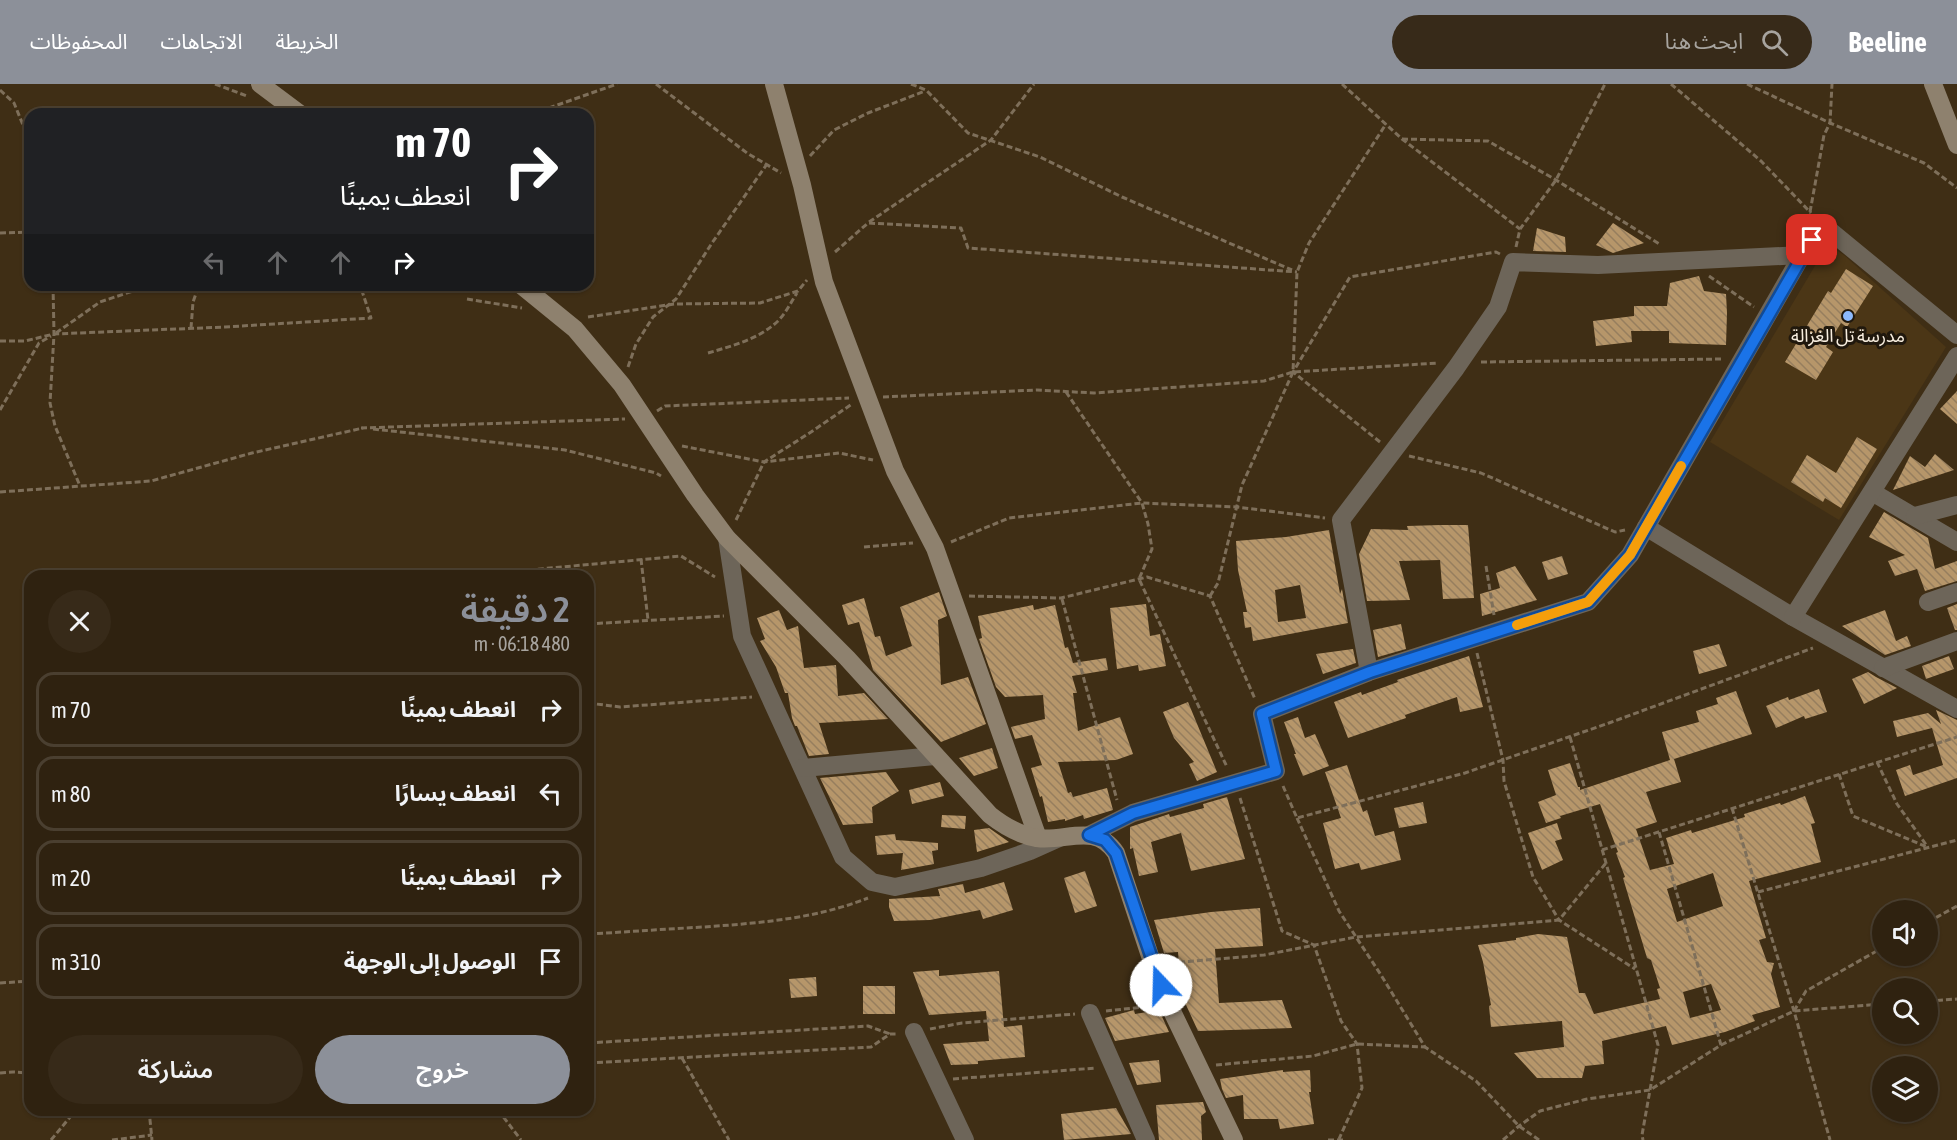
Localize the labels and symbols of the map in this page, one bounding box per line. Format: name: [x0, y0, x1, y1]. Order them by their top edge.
pin: [1786, 214, 1837, 265]
marker: مدرسة تل الغزالة: [1841, 309, 1855, 323]
place label: مدرسة تل الغزالة: [1791, 325, 1905, 347]
position arrow: [1129, 953, 1193, 1017]

